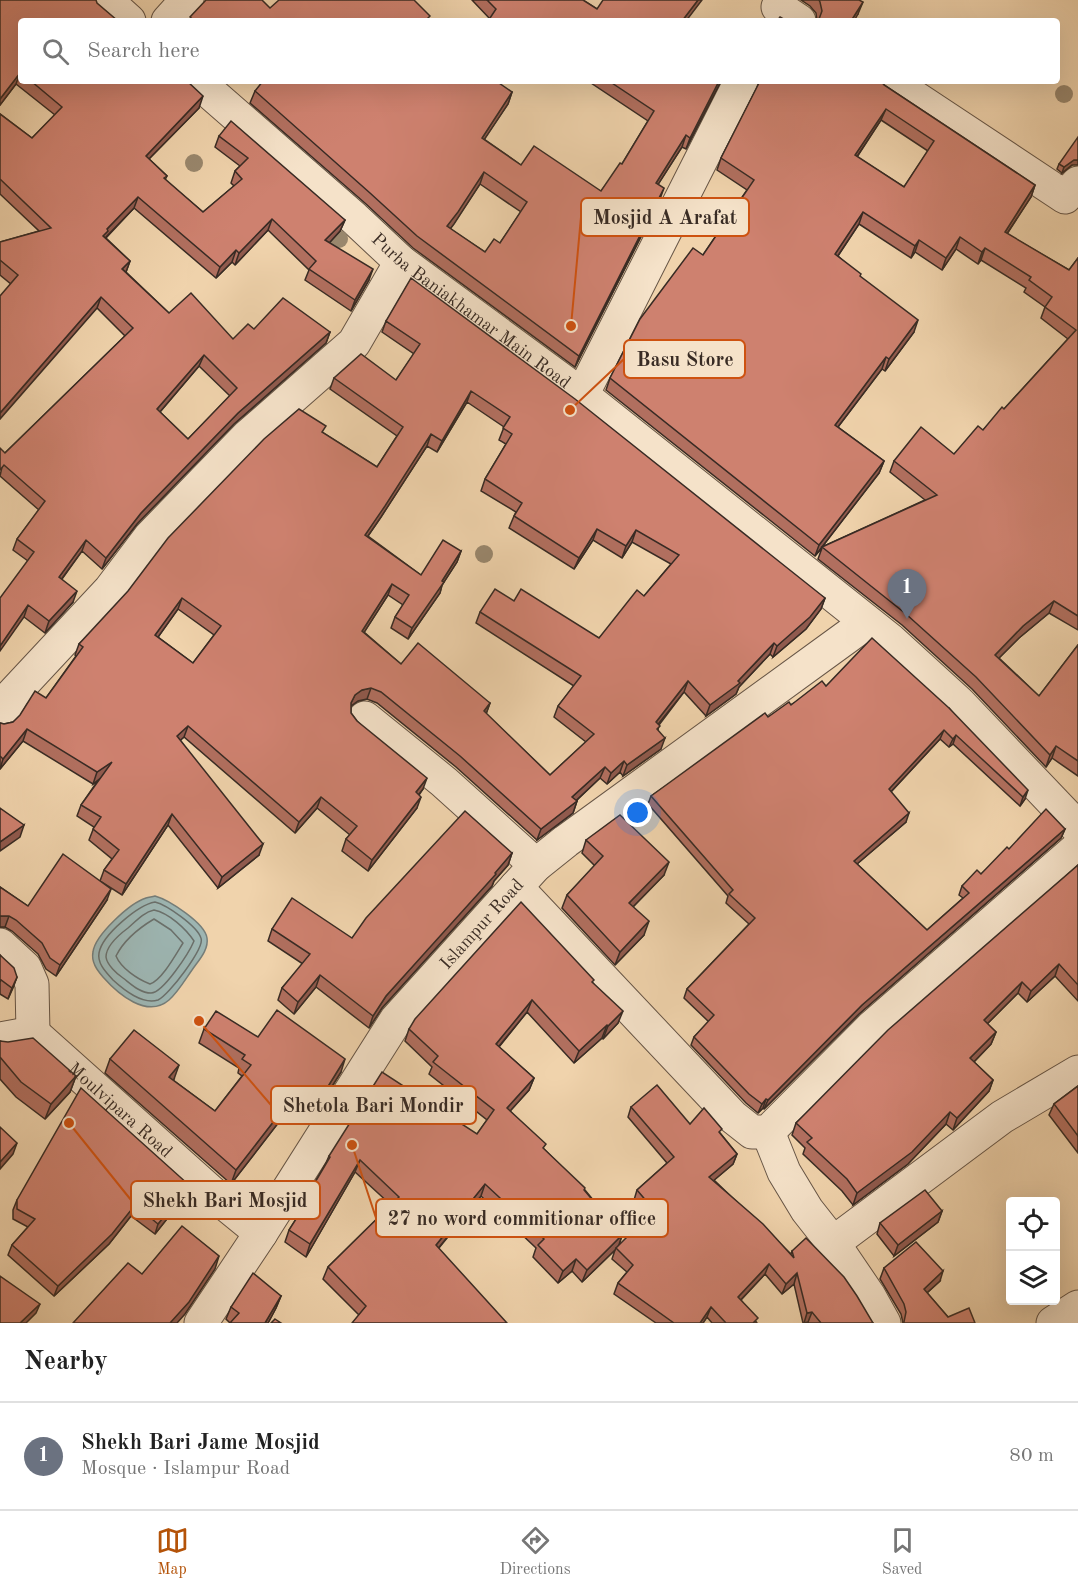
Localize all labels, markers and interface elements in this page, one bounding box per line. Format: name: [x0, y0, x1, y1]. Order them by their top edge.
search box: [18, 18, 1060, 84]
icon: search: [39, 35, 72, 68]
text: Search here: [87, 40, 200, 62]
callout: Mosjid A Arafat: [581, 198, 749, 236]
text: Mosjid A Arafat: [593, 209, 737, 229]
street label: Purba Baniakhamar Main Road: [368, 230, 574, 392]
callout: Basu Store: [624, 340, 745, 378]
text: Basu Store: [636, 351, 734, 371]
pin: 1: [888, 570, 926, 619]
your location: [623, 798, 652, 827]
street label: Islampur Road: [437, 876, 527, 973]
street label: Moulvipara Road: [64, 1060, 175, 1162]
callout: Shetola Bari Mondir: [271, 1086, 476, 1124]
text: Shetola Bari Mondir: [282, 1097, 464, 1117]
callout: Shekh Bari Mosjid: [131, 1181, 320, 1219]
text: Shekh Bari Mosjid: [142, 1192, 308, 1212]
map controls: [1006, 1197, 1060, 1305]
button: locate: [1006, 1197, 1060, 1251]
callout: 27 no word commitionar office: [376, 1199, 668, 1237]
text: 27 no word commitionar office: [388, 1210, 656, 1230]
button: layers: [1006, 1251, 1060, 1305]
text: Nearby: [24, 1349, 108, 1375]
text: Shekh Bari Jame Mosjid: [81, 1432, 320, 1454]
text: 1: [38, 1446, 49, 1466]
text: 80 m: [1009, 1446, 1054, 1466]
text: Mosque · Islampur Road: [81, 1459, 290, 1479]
tab: Map: [156, 1524, 189, 1580]
tab: Directions: [500, 1524, 571, 1580]
tab: Saved: [882, 1524, 922, 1580]

